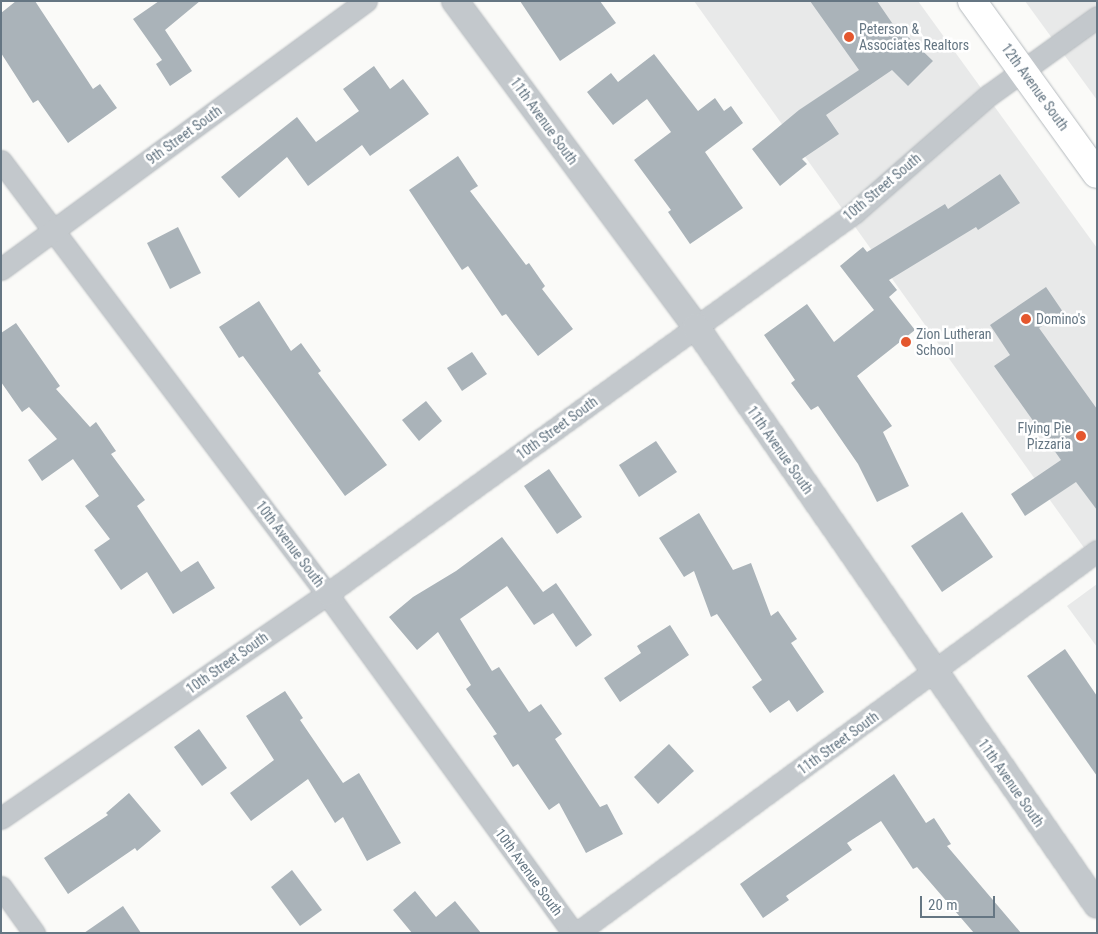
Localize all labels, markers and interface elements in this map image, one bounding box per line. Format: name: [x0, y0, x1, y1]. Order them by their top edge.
place label: Peterson & Associates Realtors: [859, 21, 969, 54]
marker: Peterson & Associates Realtors: [843, 31, 855, 43]
street label: 12th Avenue South: [998, 40, 1072, 134]
street label: 11th Avenue South: [507, 74, 581, 168]
street label: 9th Street South: [143, 102, 225, 168]
street label: 10th Street South: [840, 150, 924, 224]
place label: Domino's: [1036, 311, 1086, 327]
marker: Domino's: [1020, 313, 1032, 325]
place label: Zion Lutheran School: [916, 326, 992, 358]
marker: Zion Lutheran School: [900, 336, 912, 348]
street label: 10th Street South: [513, 393, 601, 463]
street label: 11th Avenue South: [743, 403, 817, 497]
place label: Flying Pie Pizzaria: [1018, 420, 1071, 452]
marker: Flying Pie Pizzaria: [1075, 430, 1087, 442]
street label: 10th Avenue South: [252, 498, 328, 590]
street label: 10th Street South: [183, 629, 271, 697]
street label: 11th Street South: [794, 708, 882, 778]
street label: 11th Avenue South: [974, 736, 1048, 830]
street label: 10th Avenue South: [492, 825, 566, 919]
scale bar: [923, 886, 998, 918]
text: 20 m: [928, 896, 958, 914]

